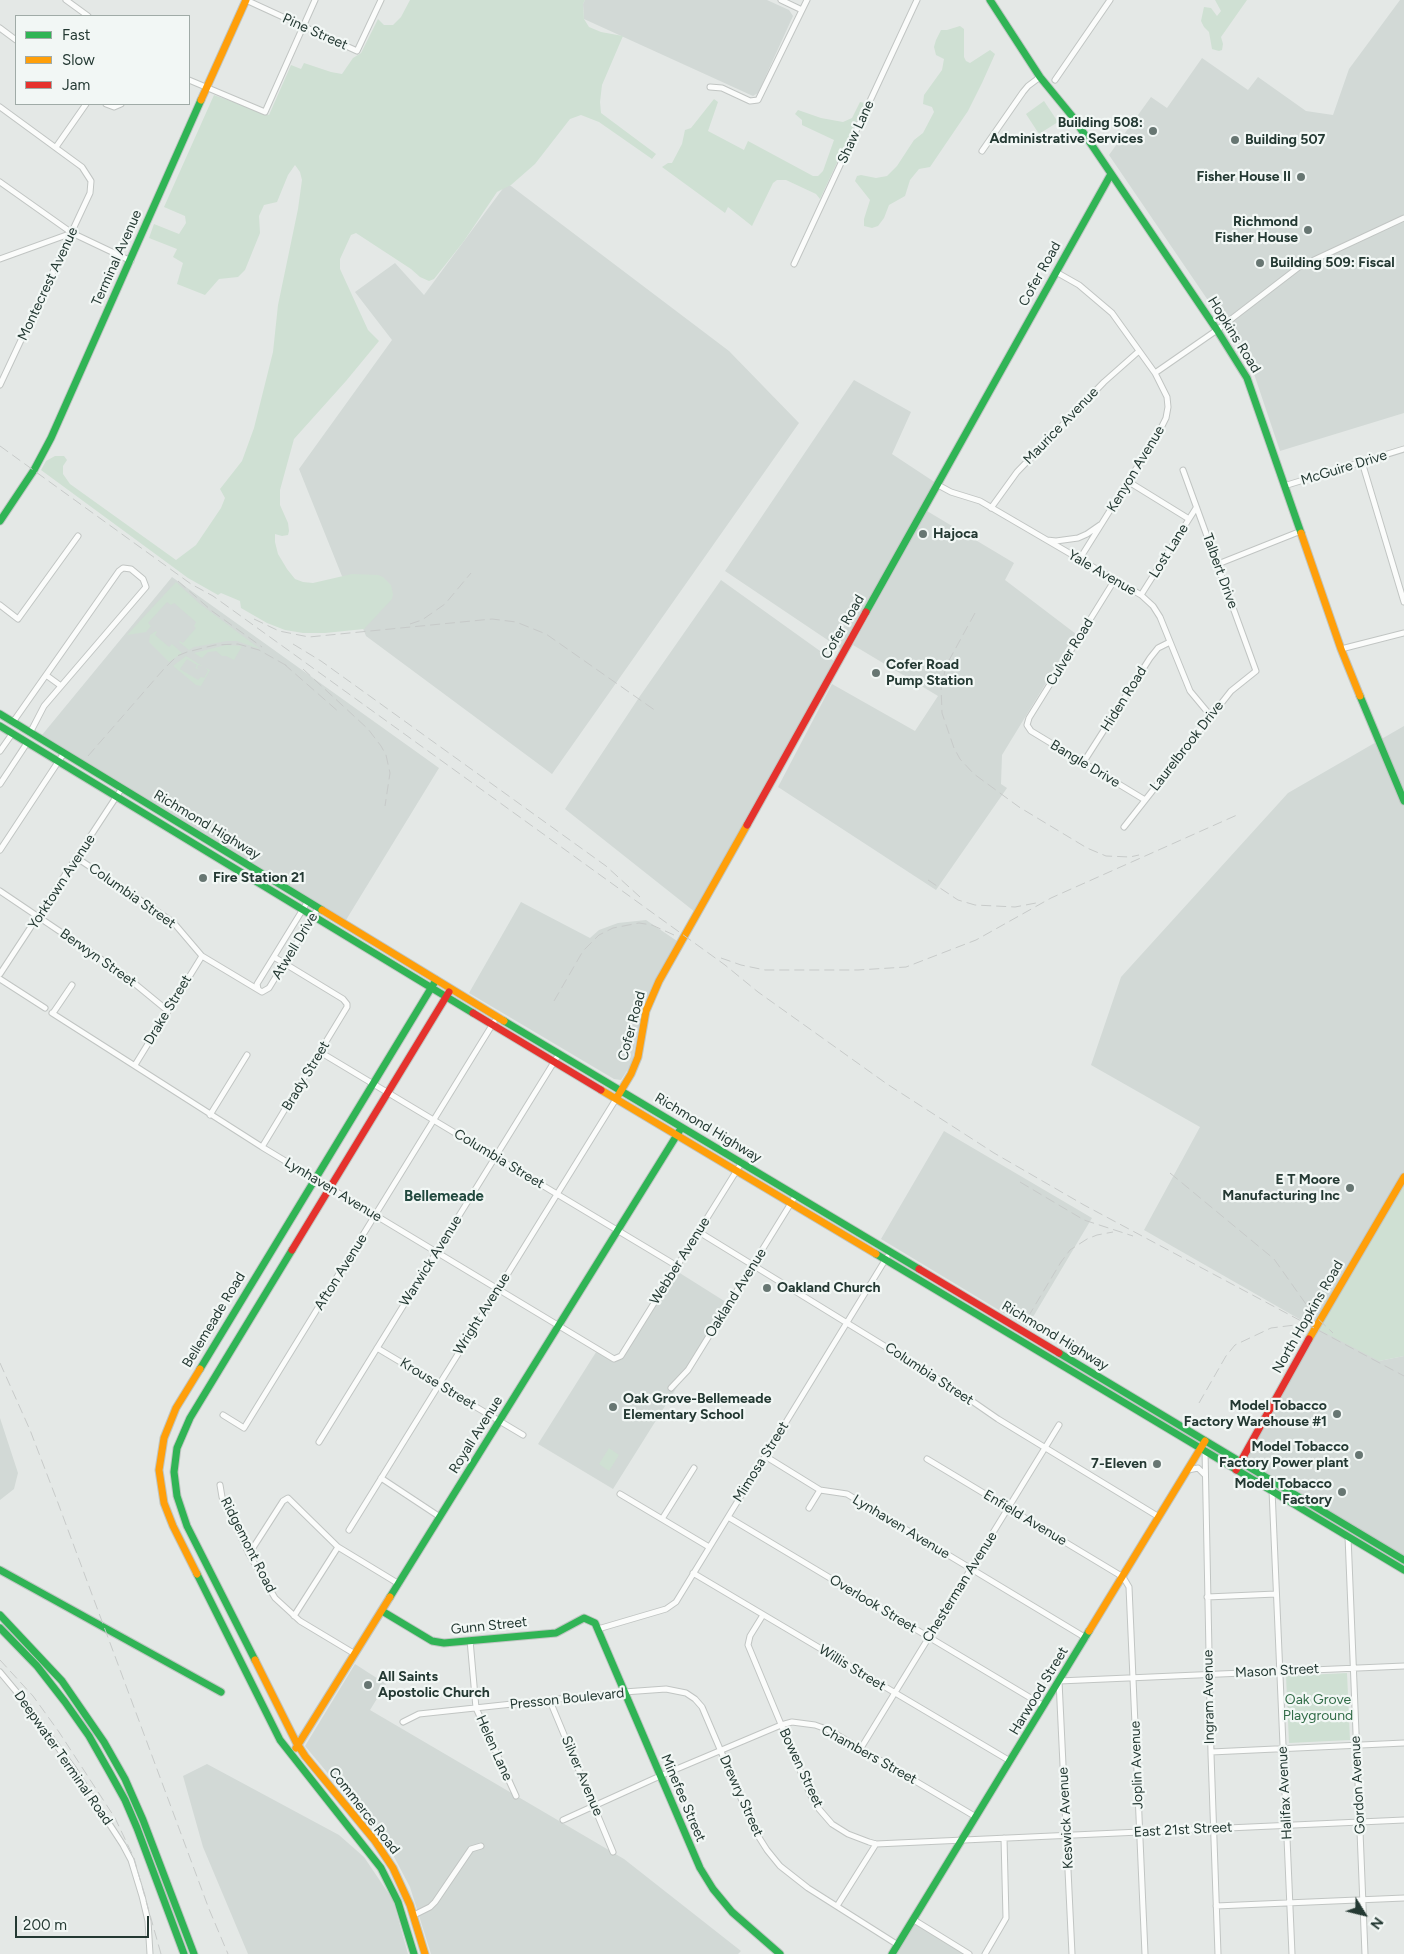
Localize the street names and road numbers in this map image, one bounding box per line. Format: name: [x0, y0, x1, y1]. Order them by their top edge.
street label: Pine Street: [280, 10, 350, 54]
street label: Shaw Lane: [834, 98, 878, 166]
street label: Terminal Avenue: [88, 207, 146, 309]
street label: Montecrest Avenue: [14, 225, 82, 343]
street label: Cofer Road: [1015, 239, 1065, 309]
street label: Hopkins Road: [1204, 294, 1264, 376]
street label: Maurice Avenue: [1020, 384, 1102, 468]
street label: Kenyon Avenue: [1104, 423, 1168, 515]
street label: McGuire Drive: [1299, 447, 1389, 489]
street label: Lost Lane: [1146, 521, 1192, 581]
street label: Talbert Drive: [1199, 531, 1241, 611]
street label: Yale Avenue: [1065, 547, 1139, 599]
street label: Cofer Road: [818, 592, 868, 662]
street label: Culver Road: [1043, 615, 1097, 689]
street label: Hiden Road: [1098, 664, 1150, 734]
street label: Laurelbrook Drive: [1147, 698, 1227, 794]
street label: Bangle Drive: [1047, 737, 1123, 791]
street label: Richmond Highway: [150, 786, 264, 864]
street label: Yorktown Avenue: [25, 831, 99, 933]
street label: Columbia Street: [85, 860, 179, 932]
street label: Atwell Drive: [268, 909, 322, 983]
street label: Berwyn Street: [56, 925, 140, 991]
street label: Drake Street: [141, 972, 195, 1048]
street label: Cofer Road: [615, 989, 649, 1063]
street label: Brady Street: [279, 1038, 333, 1114]
street label: Richmond Highway: [651, 1089, 765, 1167]
street label: Columbia Street: [451, 1125, 547, 1193]
street label: Lynhaven Avenue: [281, 1154, 385, 1226]
street label: Warwick Avenue: [396, 1212, 466, 1310]
street label: Webber Avenue: [646, 1214, 714, 1308]
street label: Afton Avenue: [311, 1231, 371, 1313]
street label: Oakland Avenue: [702, 1245, 770, 1341]
street label: North Hopkins Road: [1269, 1258, 1347, 1376]
street label: Bellemeade Road: [179, 1269, 249, 1371]
street label: Wright Avenue: [450, 1270, 514, 1358]
street label: Richmond Highway: [998, 1297, 1112, 1375]
street label: Columbia Street: [882, 1339, 976, 1409]
street label: Krouse Street: [397, 1355, 479, 1413]
street label: Royall Avenue: [446, 1393, 506, 1477]
street label: Mimosa Street: [730, 1419, 792, 1505]
street label: Enfield Avenue: [980, 1487, 1070, 1549]
street label: Lynhaven Avenue: [849, 1491, 953, 1563]
street label: Ridgemont Road: [217, 1494, 279, 1596]
street label: Chesterman Avenue: [919, 1529, 1001, 1645]
street label: Overlook Street: [826, 1571, 920, 1637]
street label: Gunn Street: [450, 1614, 528, 1638]
street label: Willis Street: [815, 1641, 889, 1695]
street label: Harwood Street: [1006, 1644, 1072, 1738]
street label: Ingram Avenue: [1200, 1650, 1218, 1744]
street label: Mason Street: [1235, 1660, 1319, 1682]
street label: Presson Boulevard: [509, 1685, 625, 1713]
street label: Deepwater Terminal Road: [10, 1688, 116, 1828]
street label: Helen Lane: [472, 1713, 516, 1783]
street label: Joplin Avenue: [1127, 1720, 1147, 1810]
street label: Chambers Street: [818, 1722, 920, 1788]
street label: Bowen Street: [775, 1726, 827, 1810]
street label: Silver Avenue: [558, 1733, 606, 1819]
street label: Gordon Avenue: [1347, 1735, 1369, 1835]
street label: Halifax Avenue: [1274, 1746, 1296, 1840]
street label: Minefee Street: [657, 1752, 709, 1844]
street label: Drewry Street: [716, 1753, 766, 1839]
street label: Commerce Road: [325, 1764, 403, 1858]
street label: Keswick Avenue: [1055, 1767, 1077, 1869]
street label: East 21st Street: [1133, 1819, 1233, 1841]

